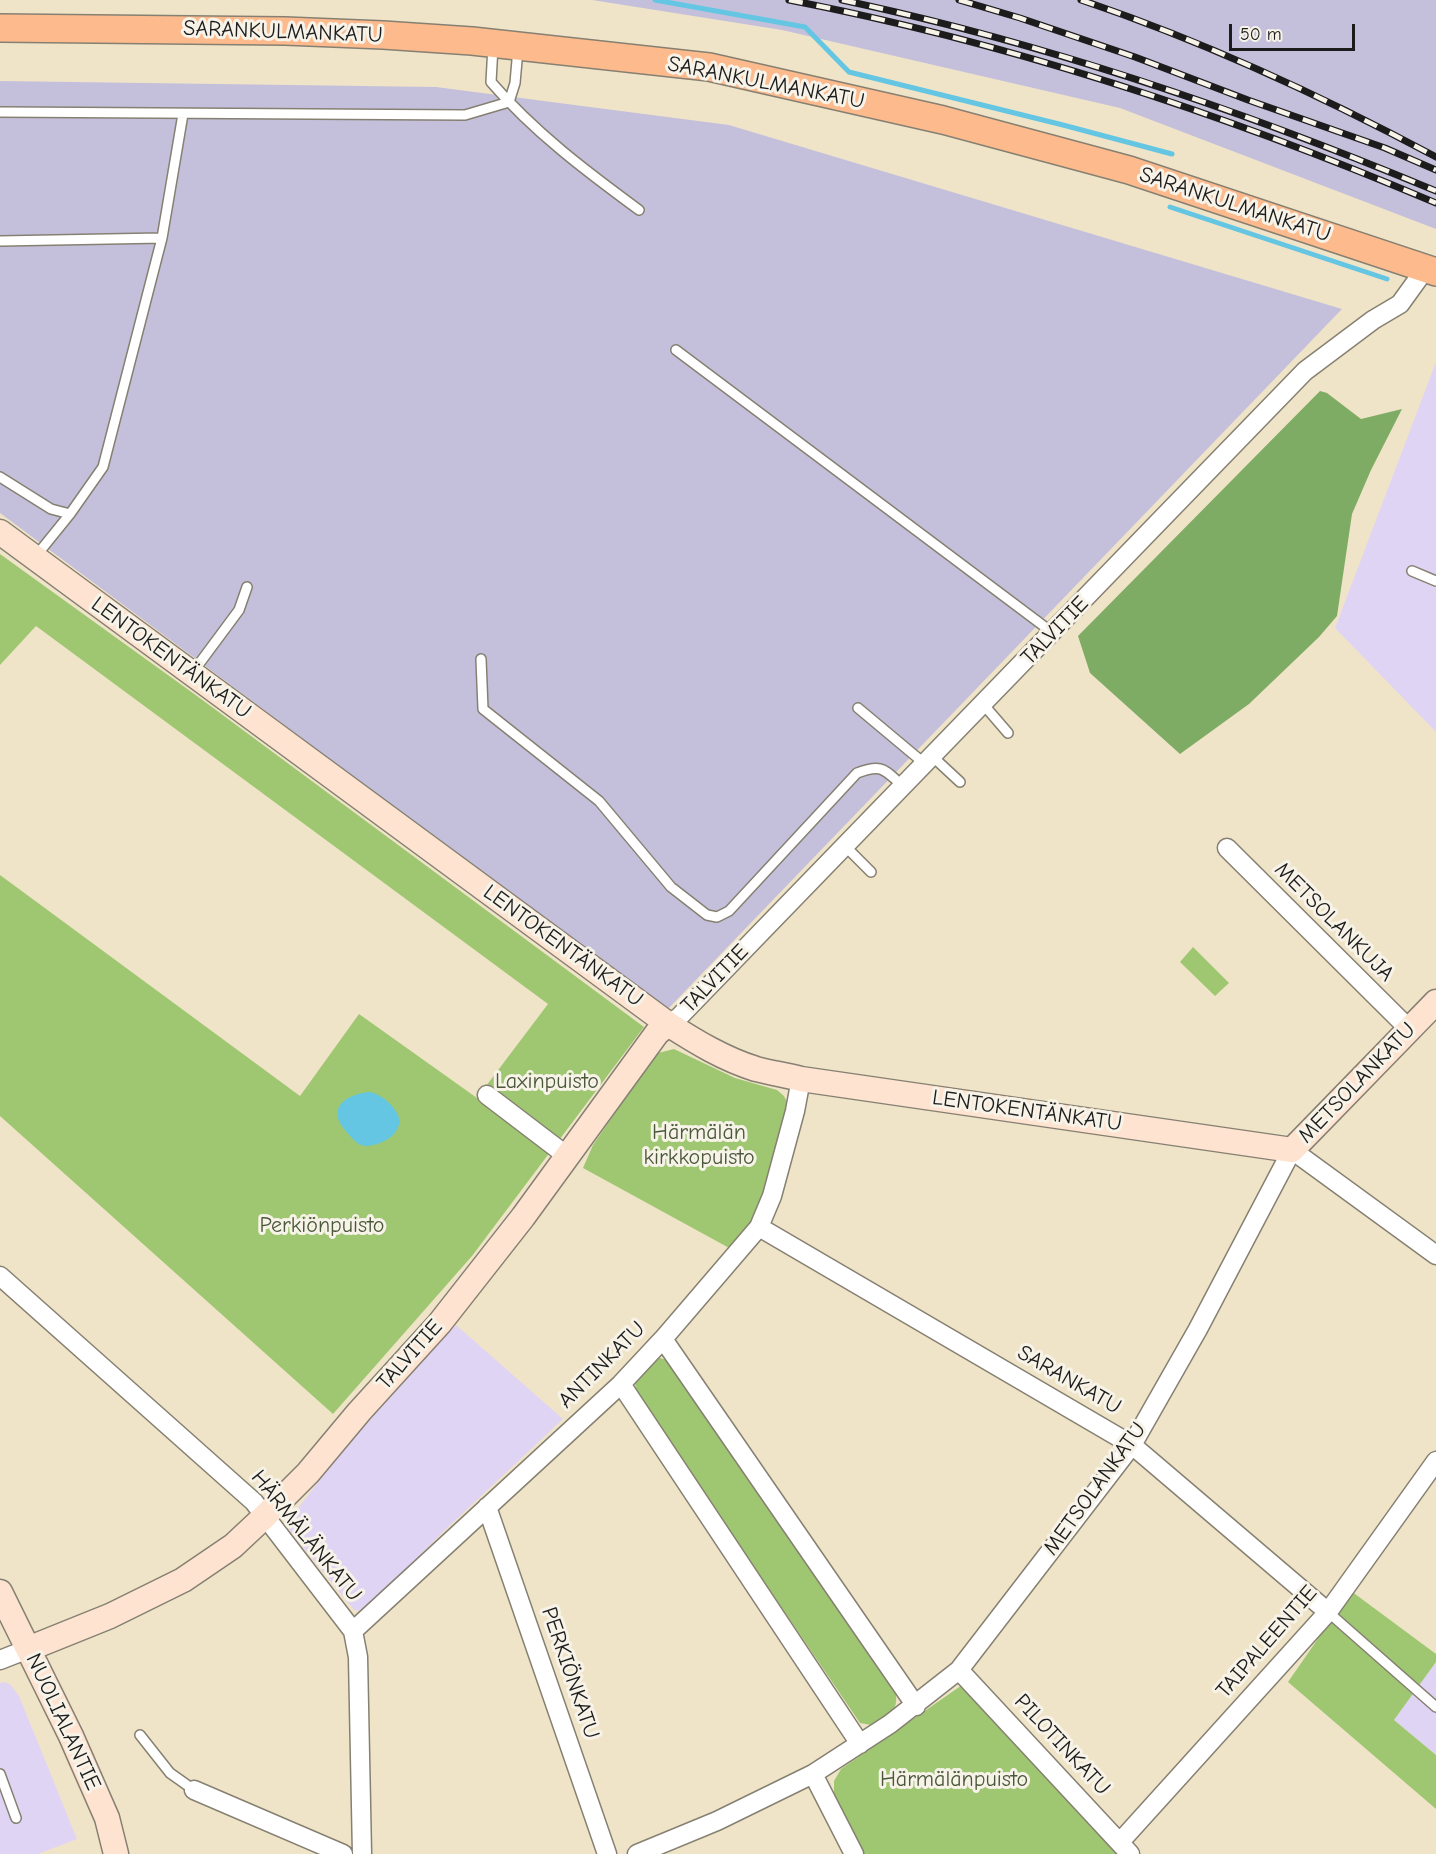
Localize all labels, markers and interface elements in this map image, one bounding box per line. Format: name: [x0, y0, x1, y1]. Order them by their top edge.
scale bar: [1232, 12, 1358, 50]
street label: SARANKULMANKATU: [183, 15, 383, 49]
text: 50 m: [1240, 24, 1282, 45]
street label: SARANKULMANKATU: [665, 51, 867, 115]
street label: SARANKULMANKATU: [1136, 162, 1334, 248]
street label: LENTOKENTÄNKATU: [86, 591, 256, 725]
street label: TALVITIE: [1016, 591, 1094, 671]
street label: METSOLANKUJA: [1269, 857, 1399, 987]
street label: LENTOKENTÄNKATU: [478, 879, 648, 1013]
street label: TALVITIE: [676, 939, 754, 1019]
street label: METSOLANKATU: [1293, 1017, 1421, 1149]
park label: Laxinpuisto: [495, 1069, 599, 1095]
street label: LENTOKENTÄNKATU: [931, 1085, 1123, 1137]
park label: Härmälän kirkkopuisto: [643, 1120, 755, 1172]
park label: Perkiönpuisto: [260, 1213, 384, 1239]
street label: TALVITIE: [372, 1314, 448, 1396]
street label: ANTINKATU: [553, 1316, 651, 1414]
street label: SARANKATU: [1012, 1340, 1126, 1420]
street label: METSOLANKATU: [1038, 1417, 1152, 1561]
street label: HÄRMÄLÄNKATU: [245, 1465, 367, 1607]
street label: TAIPALEENTIE: [1211, 1580, 1323, 1704]
street label: PERKIÖNKATU: [535, 1604, 605, 1742]
street label: NUOLIALANTIE: [20, 1649, 106, 1795]
street label: PILOTINKATU: [1008, 1689, 1116, 1801]
park label: Härmälänpuisto: [880, 1767, 1028, 1793]

